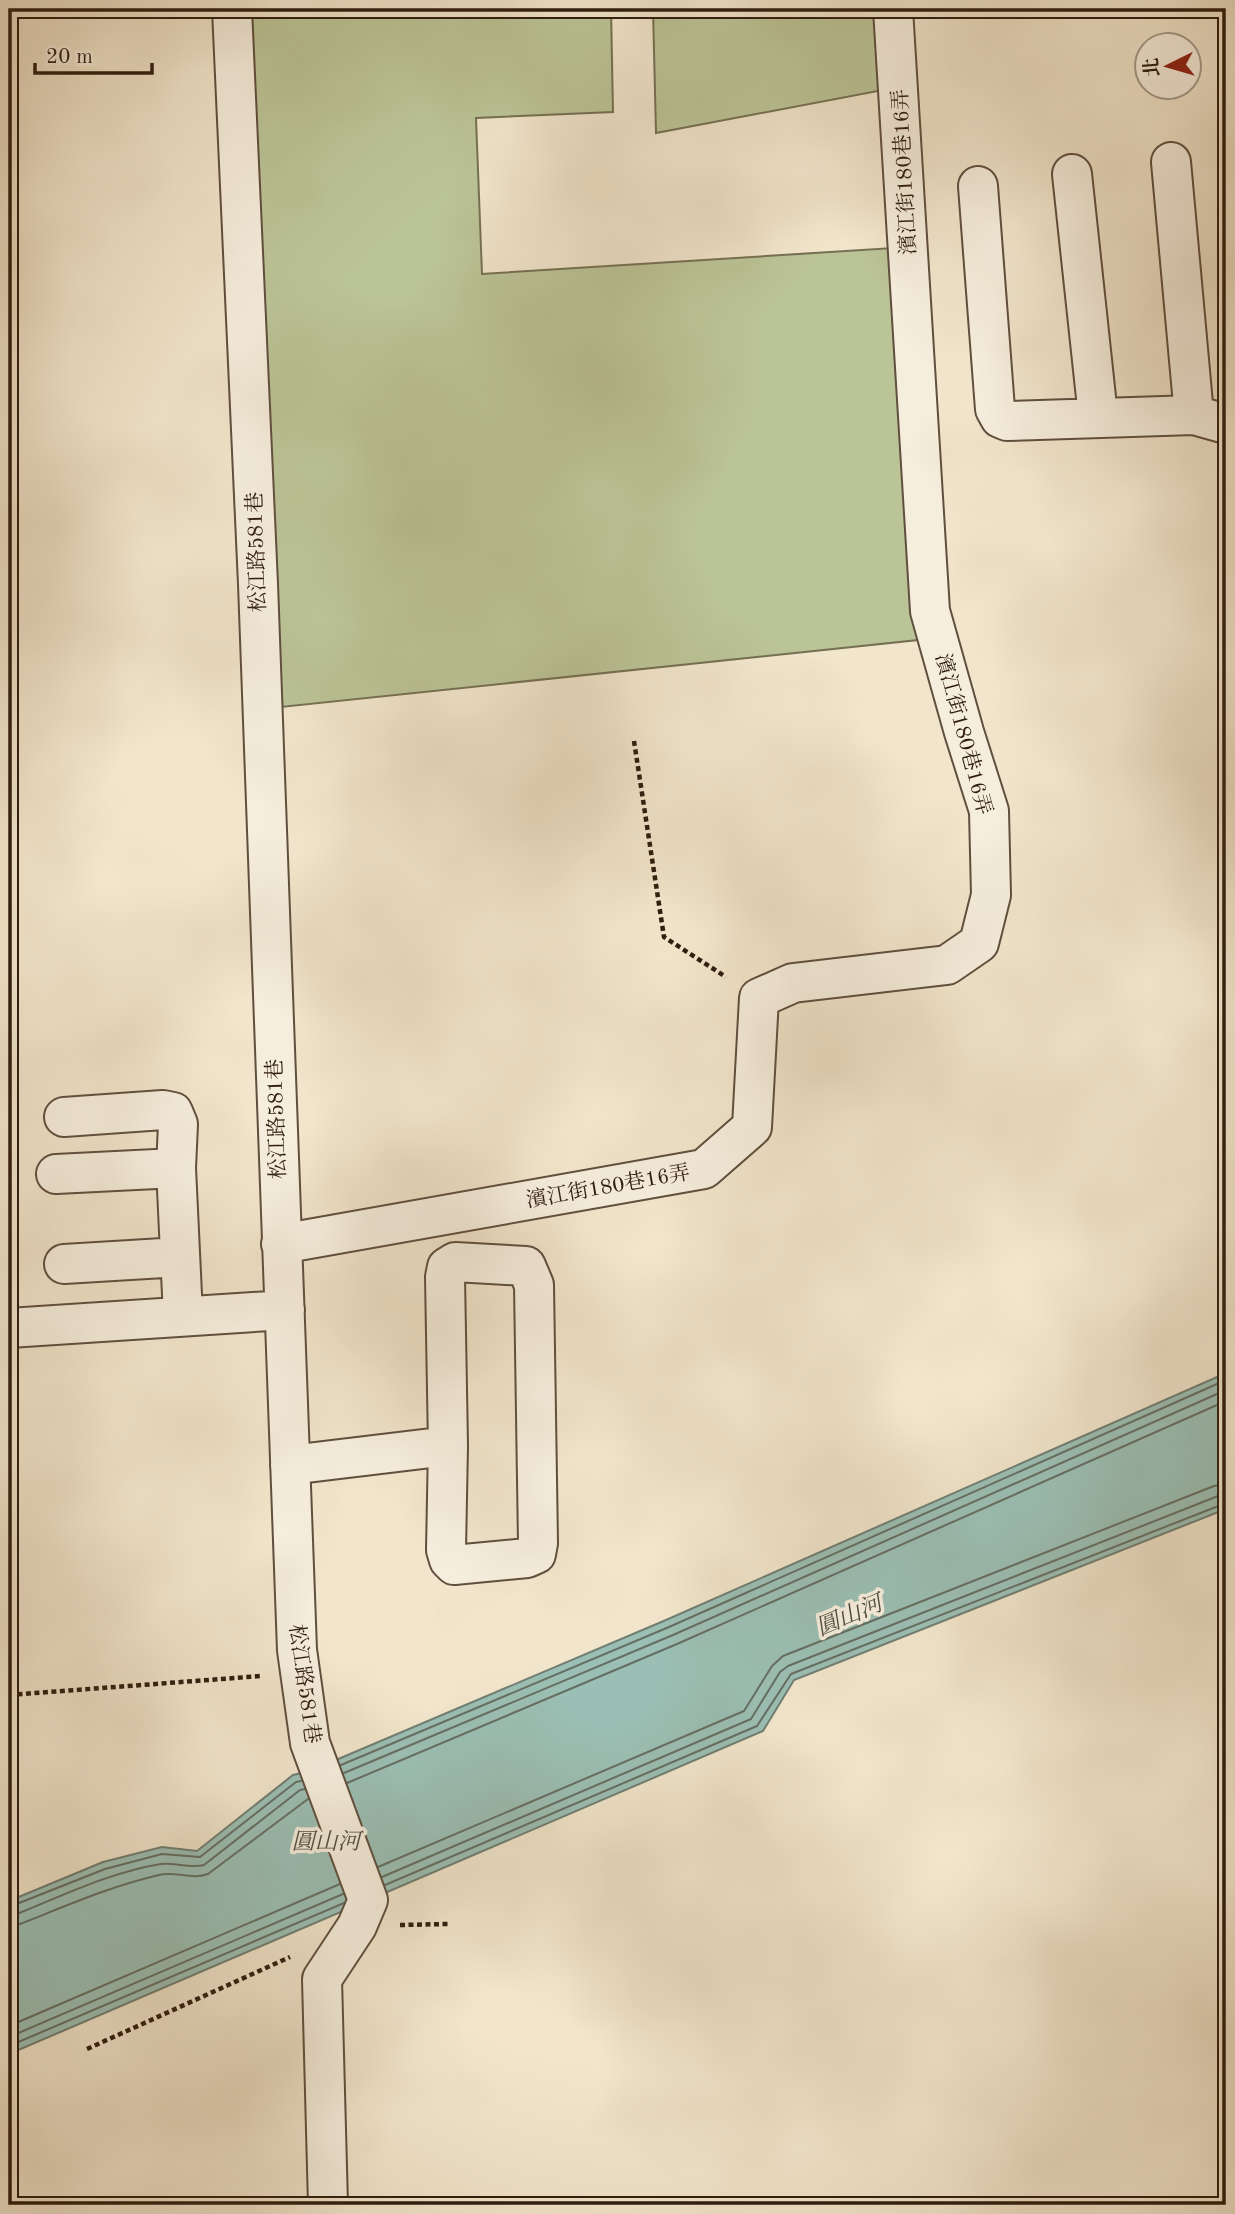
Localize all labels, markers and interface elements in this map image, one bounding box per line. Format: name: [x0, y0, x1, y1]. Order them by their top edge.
scale bar: [35, 32, 152, 76]
north arrow: [1134, 32, 1204, 102]
text: 20 m: [46, 47, 93, 68]
text: 北: [1141, 57, 1164, 78]
street label: 濱江街180巷16弄: [889, 89, 920, 255]
street label: 松江路581巷: [243, 491, 270, 613]
street label: 濱江街180巷16弄: [931, 651, 996, 817]
street label: 松江路581巷: [263, 1058, 290, 1180]
street label: 濱江街180巷16弄: [524, 1161, 692, 1212]
water label: 圓山河: [813, 1590, 890, 1640]
street label: 松江路581巷: [285, 1623, 324, 1745]
water label: 圓山河: [292, 1830, 365, 1854]

